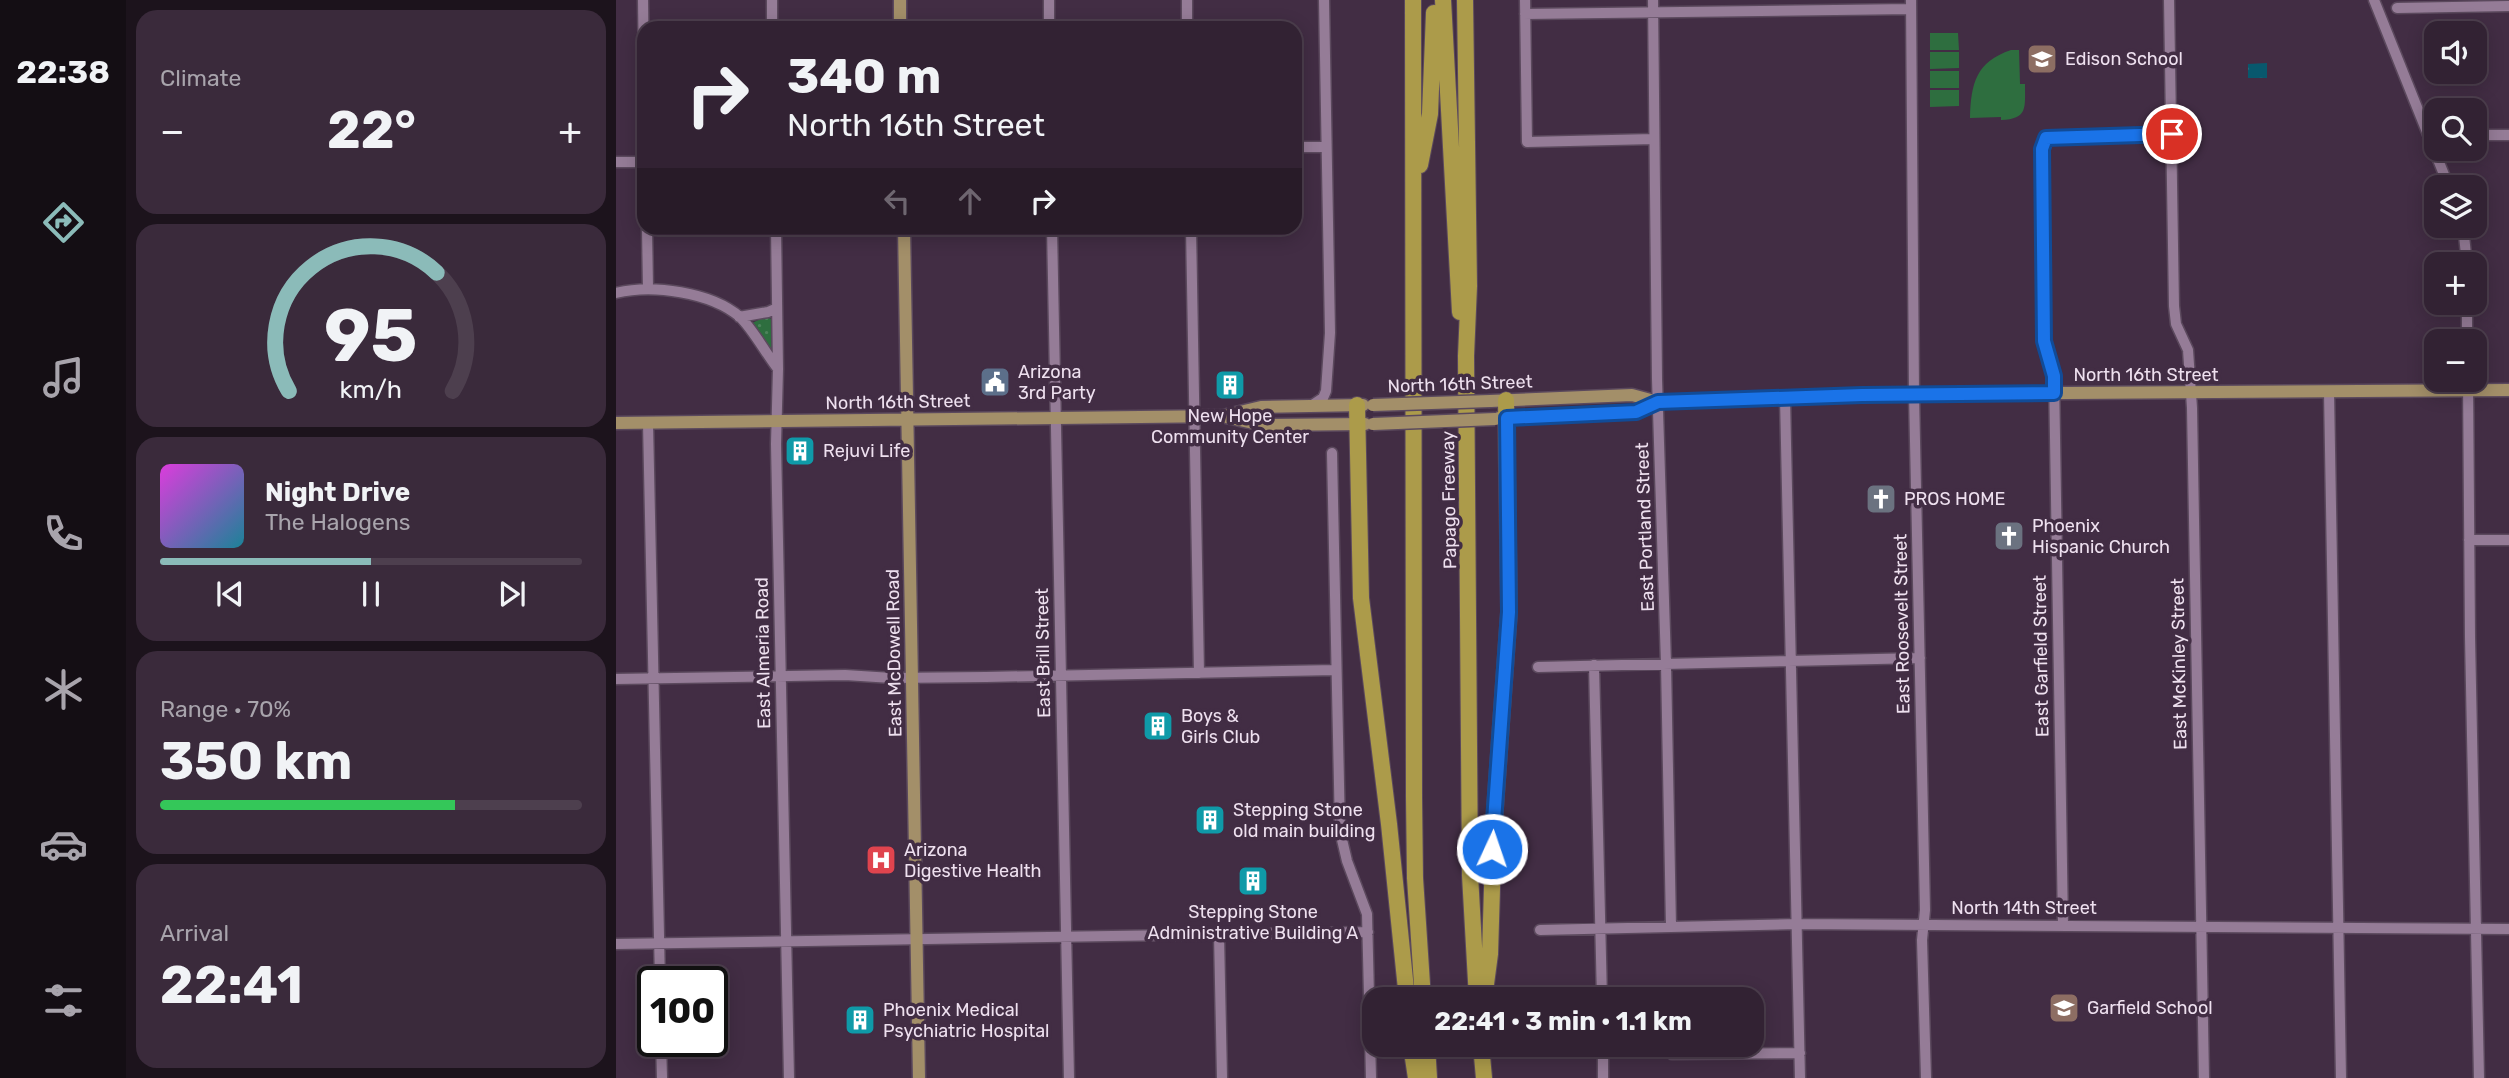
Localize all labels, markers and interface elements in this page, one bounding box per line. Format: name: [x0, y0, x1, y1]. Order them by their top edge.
map controls: [2424, 21, 2487, 392]
button: sound: [2424, 21, 2487, 84]
school or university icon: Edison School: [2025, 42, 2059, 76]
text: 340 m: [787, 47, 941, 105]
place label: Edison School: [2065, 48, 2183, 70]
icon: right: [672, 49, 763, 140]
text: 22:38: [16, 53, 110, 91]
text: Climate: [160, 64, 241, 92]
button: search: [2424, 98, 2487, 161]
text: 22°: [327, 99, 416, 161]
pin: [2142, 104, 2202, 164]
text: North 16th Street: [787, 106, 1045, 144]
text: −: [160, 108, 185, 154]
text: +: [558, 108, 582, 154]
icon: arrive: [2153, 115, 2191, 153]
button: layers: [2424, 175, 2487, 238]
icon: left: [878, 182, 916, 220]
icon: ahead: [951, 182, 989, 220]
icon: right: [1024, 182, 1062, 220]
icon: directions: [39, 198, 88, 247]
button: +: [2424, 252, 2487, 315]
text: 95: [324, 294, 418, 380]
button: −: [2424, 329, 2487, 392]
icon: music: [39, 353, 88, 402]
place label: Arizona 3rd Party: [1018, 361, 1096, 404]
street label: North 16th Street: [2073, 364, 2219, 386]
public building icon: Arizona 3rd Party: [978, 365, 1012, 399]
building icon: New Hope Community Center: [1213, 368, 1247, 402]
street label: North 16th Street: [1387, 370, 1533, 398]
text: km/h: [340, 375, 402, 404]
street label: North 16th Street: [825, 390, 971, 414]
place label: New Hope Community Center: [1151, 405, 1309, 448]
street label: Papago Freeway: [1437, 431, 1461, 569]
building icon: Rejuvi Life: [783, 434, 817, 468]
place label: Rejuvi Life: [823, 440, 910, 462]
street label: East Portland Street: [1631, 442, 1659, 612]
text: Night Drive: [265, 477, 410, 508]
church icon: PROS HOME: [1864, 482, 1898, 516]
place label: PROS HOME: [1904, 488, 2005, 510]
text: The Halogens: [265, 508, 411, 536]
icon: phone: [39, 509, 88, 558]
place label: Phoenix Hispanic Church: [2032, 515, 2170, 558]
church icon: Phoenix Hispanic Church: [1992, 519, 2026, 553]
street label: East Roosevelt Street: [1889, 534, 1915, 714]
street label: East McDowell Road: [882, 569, 906, 737]
icon: previous: [211, 575, 249, 613]
icon: pause: [352, 575, 390, 613]
icon: next: [493, 575, 531, 613]
street label: East Garfield Street: [2029, 575, 2053, 737]
street label: East Almeria Road: [751, 577, 775, 729]
street label: East McKinley Street: [2167, 578, 2191, 750]
street label: East Brill Street: [1031, 588, 1055, 718]
icon: climate: [39, 665, 88, 714]
text: Range · 70%: [160, 695, 291, 723]
place label: Boys & Girls Club: [1181, 705, 1260, 748]
building icon: Boys & Girls Club: [1141, 709, 1175, 743]
text: 350 km: [160, 730, 352, 792]
place label: Stepping Stone old main building: [1233, 799, 1375, 842]
building icon: Stepping Stone old main building: [1193, 803, 1227, 837]
position arrow: [1455, 812, 1529, 886]
icon: car: [39, 820, 88, 869]
place label: Arizona Digestive Health: [904, 839, 1042, 882]
hospital icon: Arizona Digestive Health: [864, 843, 898, 877]
building icon: Stepping Stone Administrative Building A: [1236, 864, 1270, 898]
street label: North 14th Street: [1951, 897, 2097, 919]
place label: Stepping Stone Administrative Building A: [1148, 901, 1358, 944]
text: Arrival: [160, 919, 229, 947]
text: 22:41: [160, 954, 303, 1016]
speed limit sign: 100: [637, 966, 728, 1057]
icon: filters: [39, 976, 88, 1025]
school or university icon: Garfield School: [2047, 991, 2081, 1025]
place label: Garfield School: [2087, 997, 2213, 1019]
place label: Phoenix Medical Psychiatric Hospital: [883, 999, 1050, 1042]
building icon: Phoenix Medical Psychiatric Hospital: [843, 1003, 877, 1037]
text: 22:41 · 3 min · 1.1 km: [1434, 1006, 1692, 1037]

